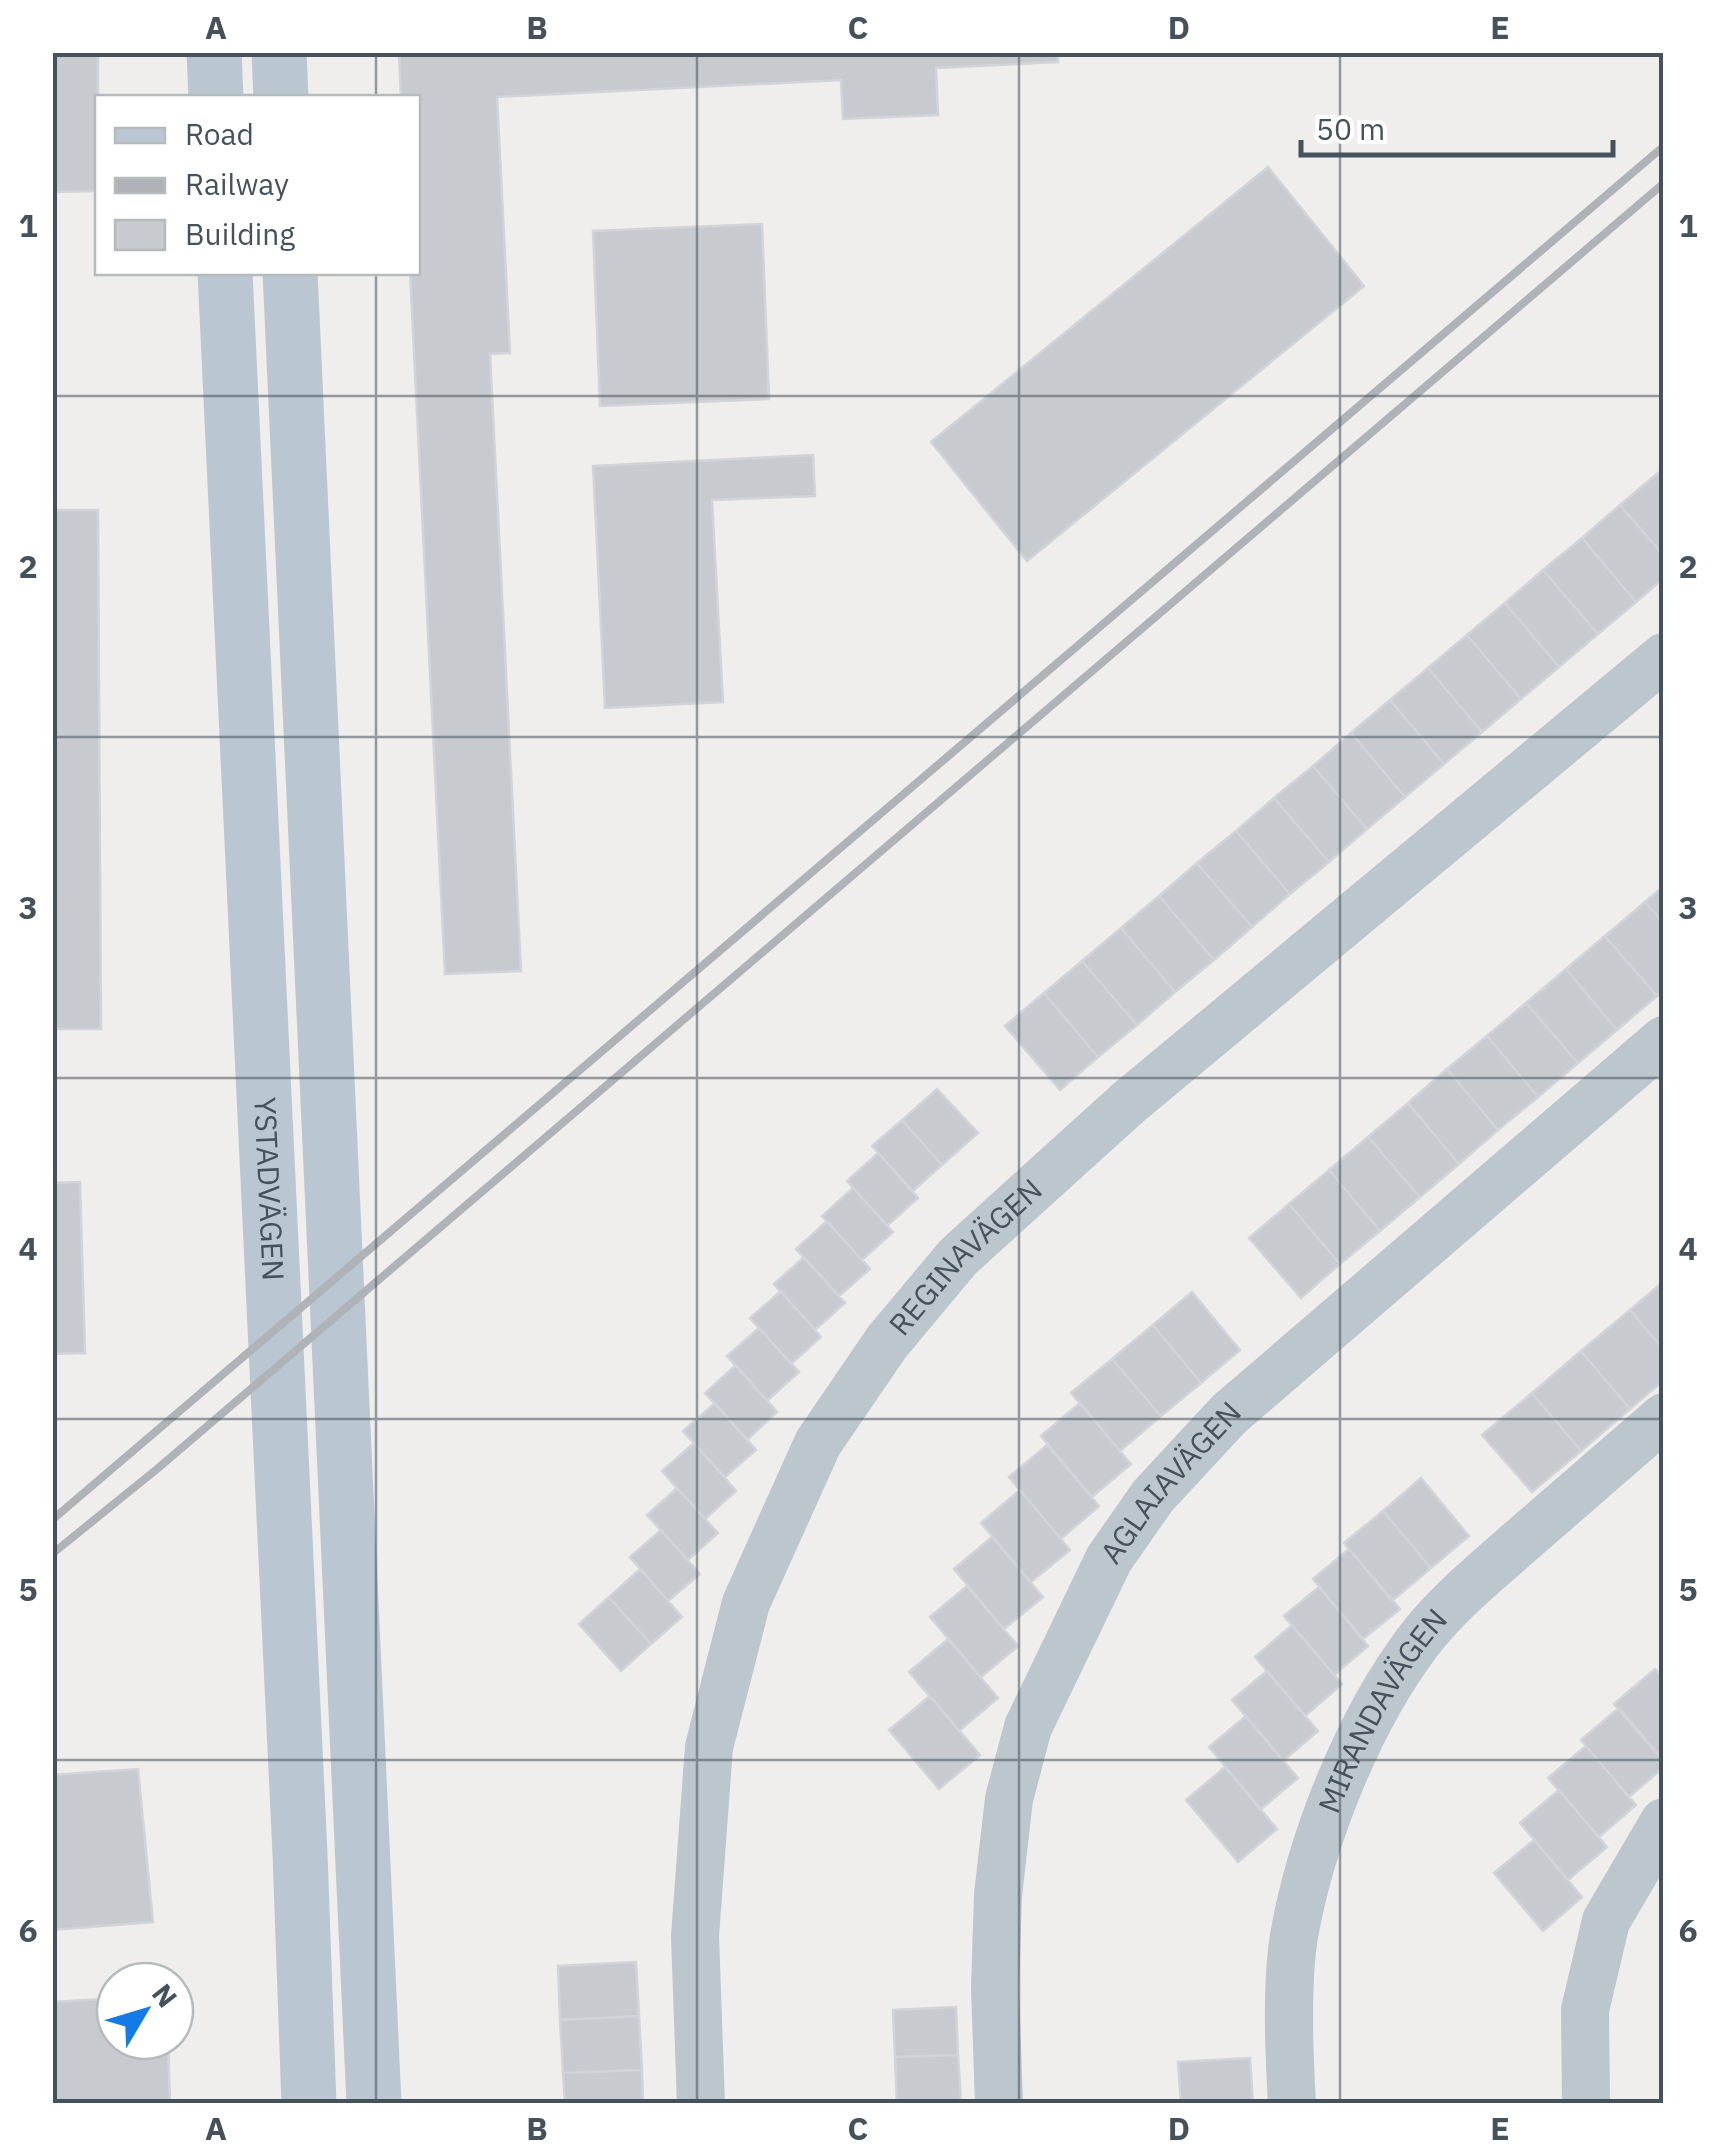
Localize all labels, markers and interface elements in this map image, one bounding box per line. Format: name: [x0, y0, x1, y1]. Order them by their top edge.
text: A: [205, 6, 227, 48]
text: B: [526, 6, 548, 48]
text: C: [848, 6, 868, 48]
text: D: [1168, 6, 1190, 48]
text: E: [1490, 6, 1510, 48]
legend: [95, 95, 420, 275]
scale bar: [1301, 95, 1614, 157]
text: 50 m: [1316, 109, 1385, 148]
text: Road: [185, 114, 254, 153]
text: Railway: [185, 164, 289, 203]
text: 1: [18, 204, 38, 246]
text: 1: [1678, 204, 1698, 246]
text: Building: [185, 214, 295, 253]
text: 2: [18, 545, 38, 587]
text: 2: [1678, 545, 1698, 587]
text: 3: [18, 886, 38, 928]
text: 3: [1678, 886, 1698, 928]
street label: YSTADVÄGEN: [246, 1096, 294, 1282]
street label: REGINAVÄGEN: [880, 1169, 1050, 1343]
text: 4: [18, 1227, 38, 1269]
text: 4: [1678, 1227, 1698, 1269]
street label: AGLAIAVÄGEN: [1091, 1393, 1249, 1571]
text: 5: [18, 1568, 38, 1610]
text: 5: [1678, 1568, 1698, 1610]
street label: MIRANDAVÄGEN: [1309, 1600, 1455, 1818]
text: 6: [18, 1909, 38, 1951]
text: 6: [1678, 1909, 1698, 1951]
north arrow: [95, 1961, 195, 2061]
text: N: [144, 1976, 186, 2015]
text: A: [205, 2107, 227, 2149]
text: B: [526, 2107, 548, 2149]
text: C: [848, 2107, 868, 2149]
text: D: [1168, 2107, 1190, 2149]
text: E: [1490, 2107, 1510, 2149]

